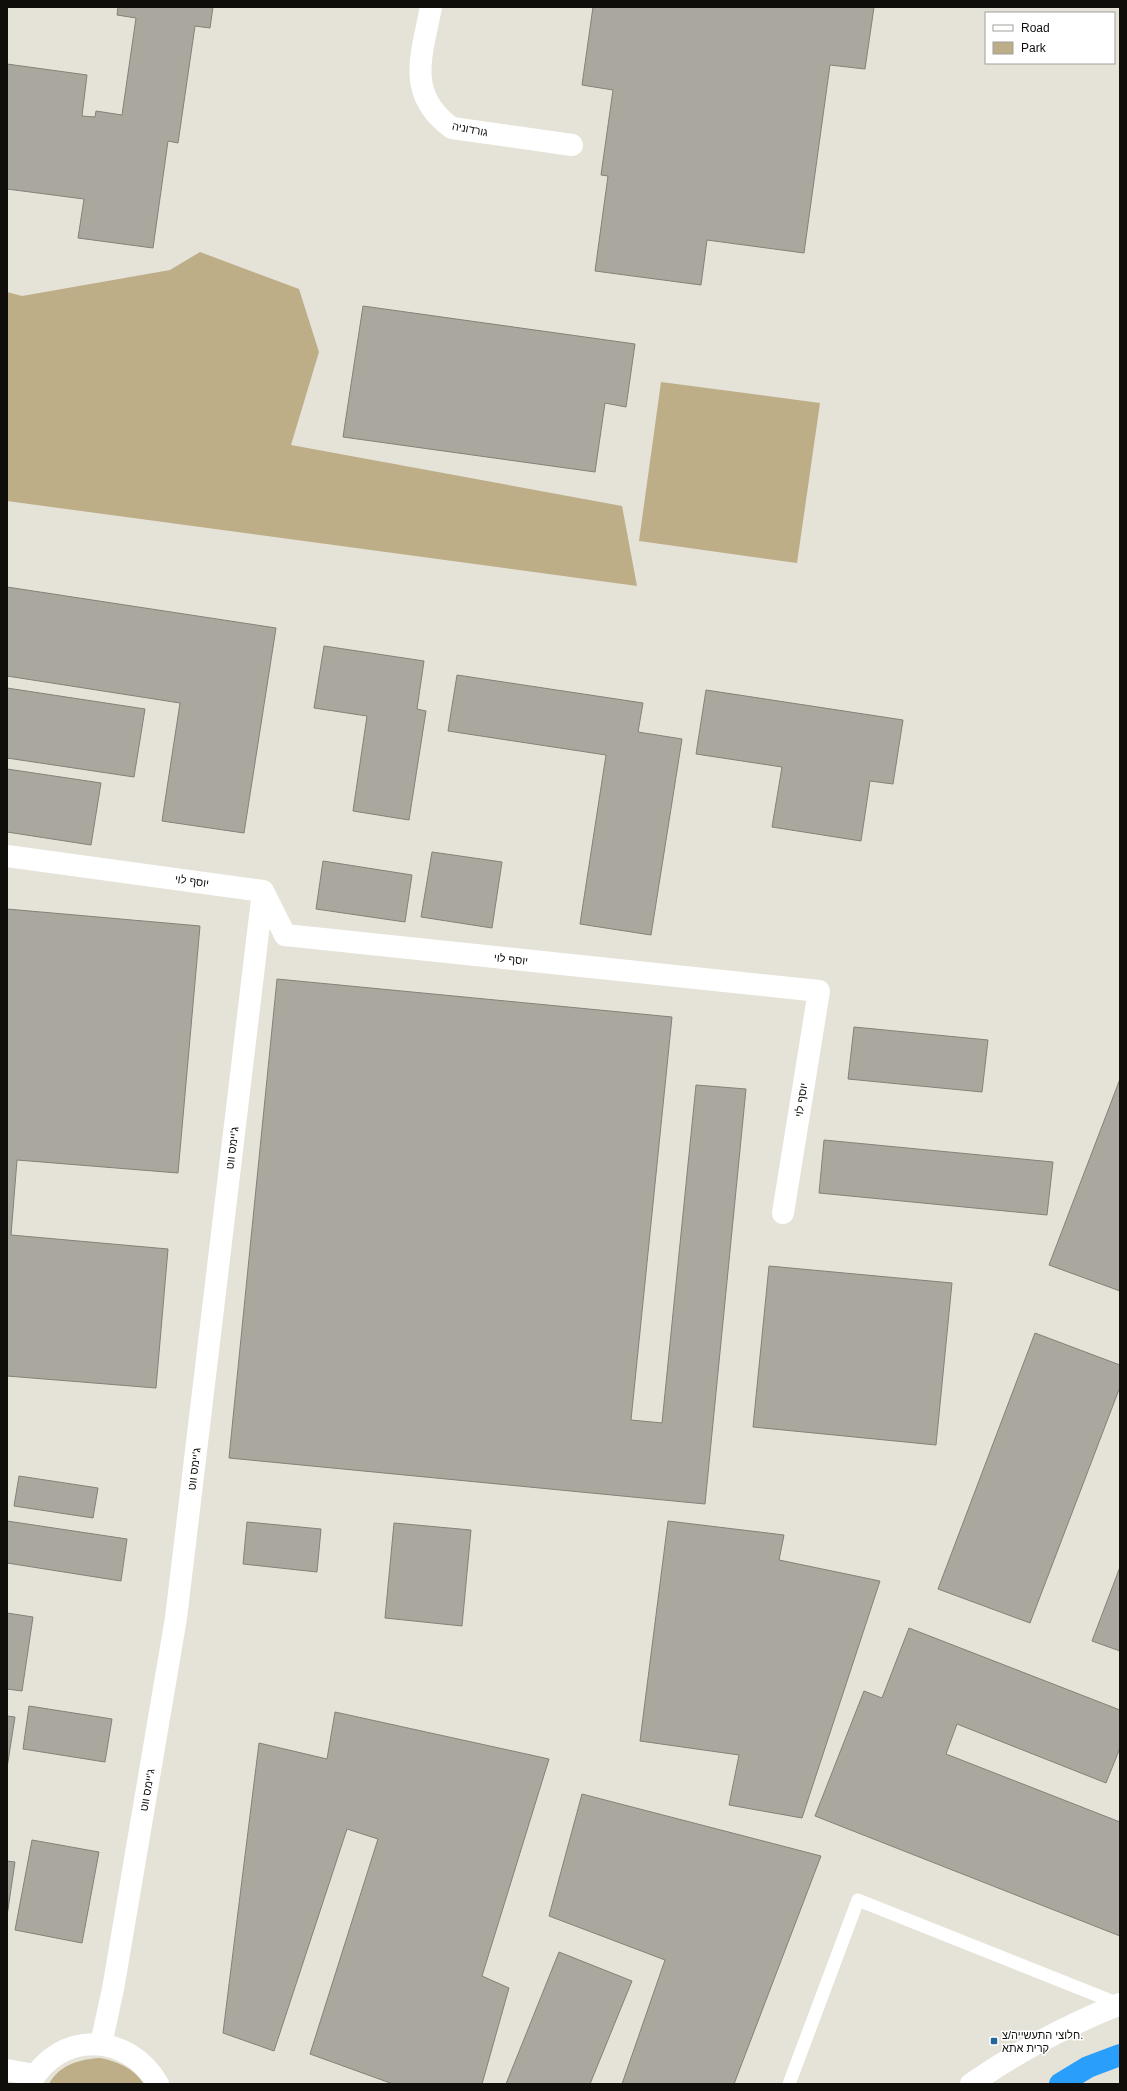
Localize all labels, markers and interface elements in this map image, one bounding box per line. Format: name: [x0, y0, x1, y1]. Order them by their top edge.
legend: [985, 12, 1115, 64]
text: Road: [1021, 21, 1050, 35]
text: Park: [1021, 41, 1047, 55]
street label: גורדוניה: [451, 120, 489, 138]
street label: יוסף לוי: [174, 873, 210, 889]
street label: יוסף לוי: [493, 951, 529, 967]
street label: יוסף לוי: [792, 1082, 810, 1118]
street label: ג'יימס ווט: [223, 1126, 241, 1170]
street label: ג'יימס ווט: [185, 1447, 203, 1491]
street label: ג'יימס ווט: [137, 1767, 157, 1812]
place label: חלוצי התעשייה/צ. קרית אתא: [1002, 2029, 1083, 2054]
marker: חלוצי התעשייה/צ. קרית אתא: [989, 2036, 999, 2046]

